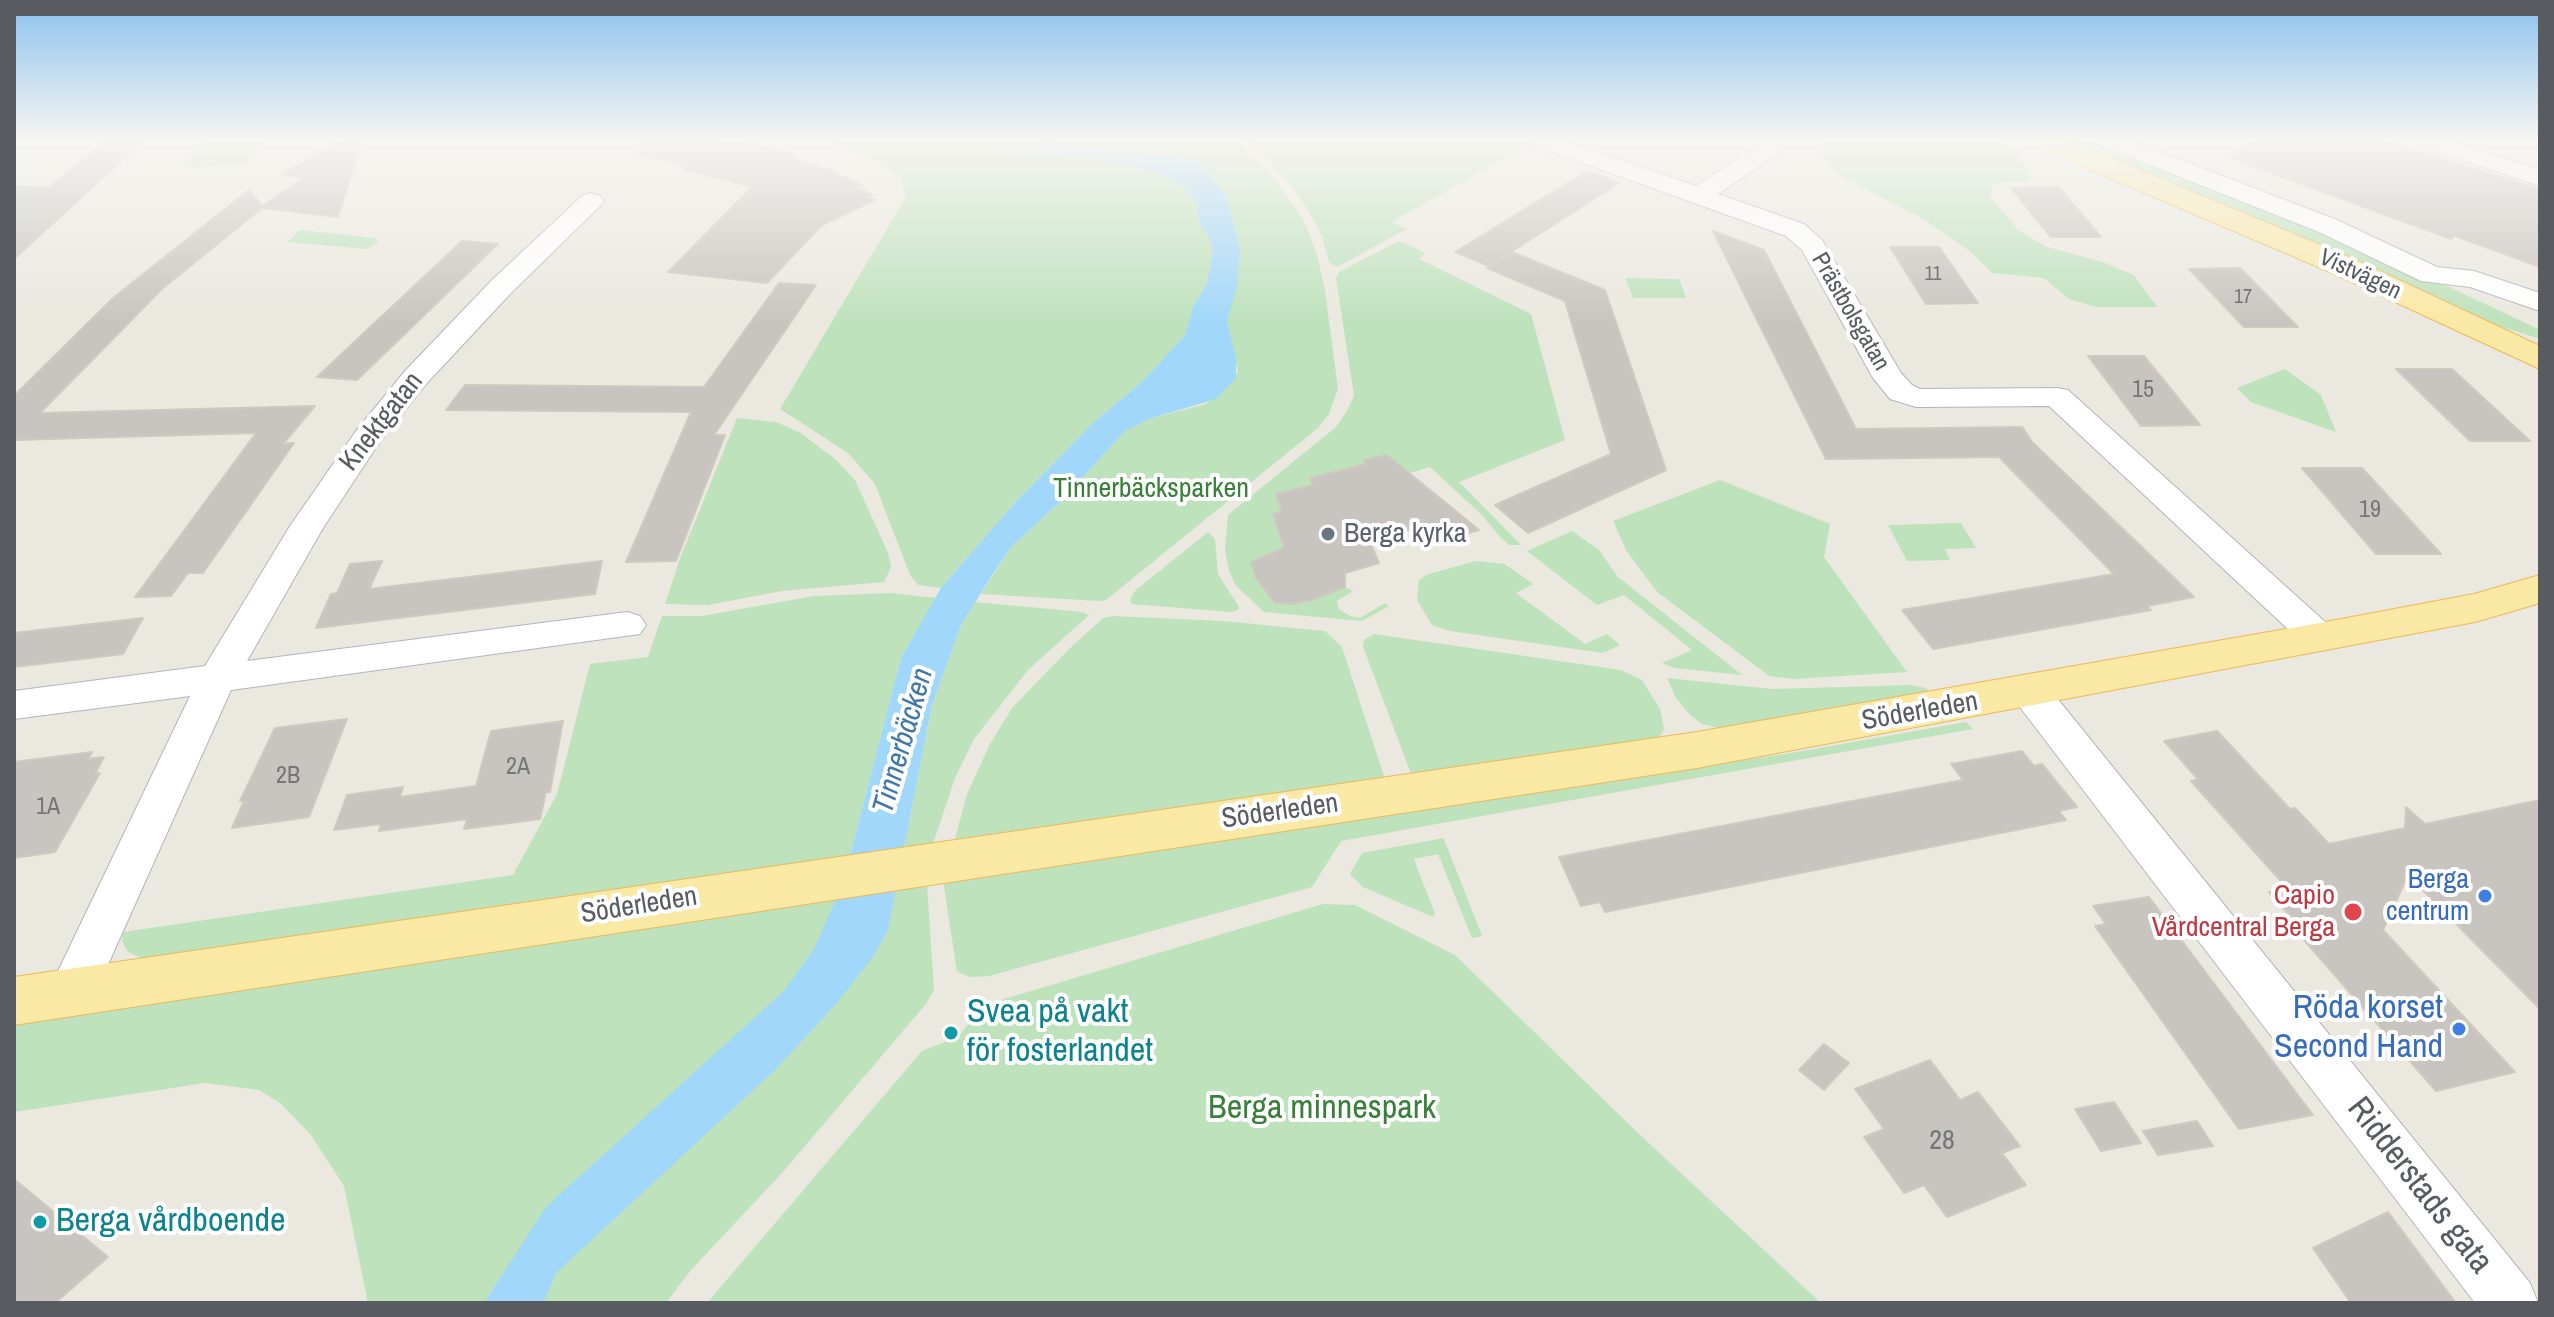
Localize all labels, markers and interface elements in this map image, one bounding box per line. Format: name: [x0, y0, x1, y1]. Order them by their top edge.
street label: Vistvägen: [2314, 244, 2406, 306]
street label: Prästbolsgatan: [1805, 248, 1895, 376]
house number: 11: [1924, 263, 1942, 287]
house number: 17: [2234, 286, 2252, 310]
street label: Knektgatan: [333, 366, 431, 478]
house number: 15: [2132, 377, 2154, 405]
park label: Tinnerbäcksparken: [1053, 472, 1249, 506]
house number: 19: [2359, 497, 2381, 525]
place label: Berga kyrka: [1344, 517, 1466, 551]
marker: Berga kyrka: [1319, 525, 1337, 543]
water label: Tinnerbäcken: [866, 664, 942, 818]
street label: Söderleden: [1859, 685, 1981, 739]
house number: 2A: [506, 754, 530, 782]
house number: 2B: [276, 763, 300, 791]
street label: Söderleden: [1220, 787, 1340, 837]
house number: 1A: [36, 794, 60, 822]
place label: Berga centrum: [2386, 863, 2469, 929]
place label: Capio Vårdcentral Berga: [2152, 879, 2335, 945]
street label: Söderleden: [578, 880, 700, 932]
marker: Berga centrum: [2476, 887, 2494, 905]
marker: Capio Vårdcentral Berga: [2342, 901, 2364, 923]
place label: Röda korset Second Hand: [2274, 989, 2443, 1068]
place label: Svea på vakt för fosterlandet: [967, 993, 1153, 1072]
marker: Röda korset Second Hand: [2450, 1020, 2468, 1038]
marker: Svea på vakt för fosterlandet: [942, 1024, 960, 1042]
park label: Berga minnespark: [1208, 1089, 1436, 1129]
street label: Ridderstads gata: [2338, 1090, 2500, 1282]
house number: 28: [1929, 1124, 1955, 1158]
place label: Berga vårdboende: [56, 1202, 285, 1242]
marker: Berga vårdboende: [31, 1213, 49, 1231]

